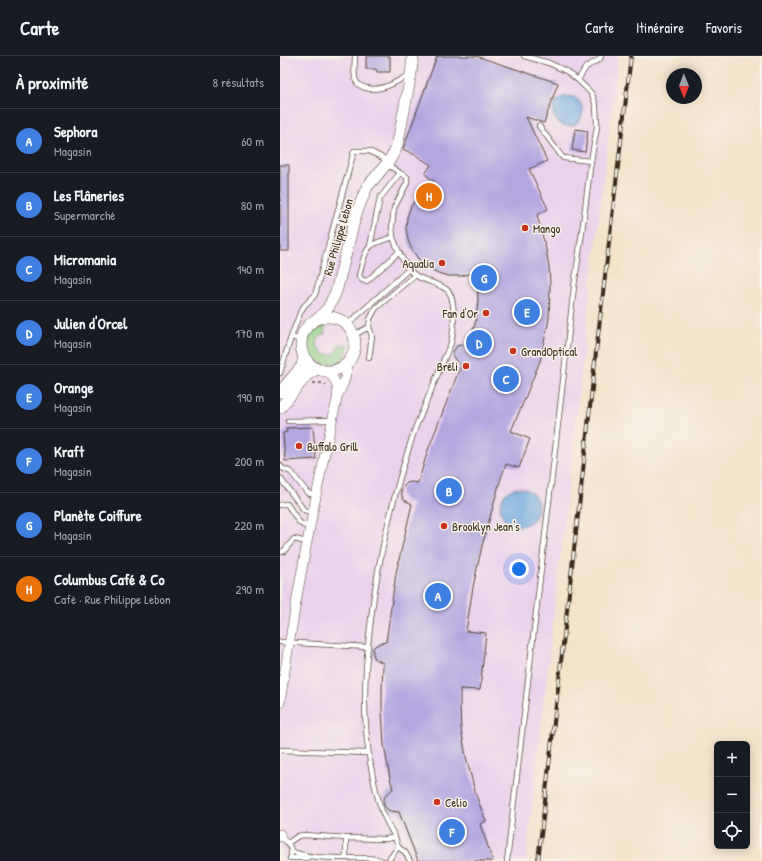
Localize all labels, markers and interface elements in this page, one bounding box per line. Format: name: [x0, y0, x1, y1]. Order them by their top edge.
text: Carte: [20, 15, 59, 41]
text: Carte: [585, 18, 614, 37]
text: Itinéraire: [636, 18, 684, 37]
text: Favoris: [706, 18, 742, 37]
north arrow: [666, 68, 702, 104]
text: À proximité: [16, 71, 88, 94]
text: 8 résultats: [212, 73, 264, 91]
text: Sephora: [54, 121, 97, 142]
text: A: [26, 132, 32, 150]
text: 60 m: [241, 132, 264, 150]
text: Magasin: [54, 142, 92, 160]
pin: H: [416, 181, 442, 211]
text: Les Flâneries: [54, 185, 124, 206]
text: B: [26, 196, 32, 214]
text: 80 m: [241, 196, 264, 214]
street label: Rue Philippe Lebon: [319, 196, 357, 278]
text: Supermarché: [54, 206, 116, 224]
place label: Mango: [533, 220, 561, 237]
marker: Mango: [520, 223, 530, 233]
text: Micromania: [54, 249, 116, 270]
place label: Aqualia: [402, 255, 434, 272]
marker: Aqualia: [437, 258, 447, 268]
text: C: [25, 260, 33, 278]
text: 140 m: [237, 260, 264, 278]
pin: G: [471, 263, 497, 293]
text: Magasin: [54, 270, 92, 288]
pin: E: [514, 297, 540, 327]
place label: Fan d'Or: [442, 305, 478, 322]
marker: Fan d'Or: [481, 308, 491, 318]
text: Julien d'Orcel: [54, 313, 127, 334]
text: D: [26, 324, 32, 342]
text: 170 m: [235, 324, 264, 342]
pin: D: [466, 328, 492, 358]
text: Magasin: [54, 334, 92, 352]
place label: GrandOptical: [521, 343, 578, 360]
marker: GrandOptical: [508, 346, 518, 356]
place label: Bréli: [437, 358, 458, 375]
marker: Bréli: [461, 361, 471, 371]
pin: C: [493, 364, 519, 394]
text: Orange: [54, 377, 93, 398]
text: E: [26, 388, 32, 406]
text: 190 m: [237, 388, 264, 406]
text: Magasin: [54, 398, 92, 416]
place label: Buffalo Grill: [307, 438, 359, 455]
text: Kraft: [54, 441, 84, 462]
marker: Buffalo Grill: [294, 441, 304, 451]
text: F: [27, 452, 31, 470]
text: 200 m: [234, 452, 264, 470]
text: Magasin: [54, 462, 92, 480]
pin: B: [436, 476, 462, 506]
text: Planète Coiffure: [54, 505, 142, 526]
text: G: [26, 516, 32, 534]
text: 220 m: [234, 516, 264, 534]
place label: Brooklyn Jean's: [452, 518, 520, 535]
marker: Brooklyn Jean's: [439, 521, 449, 531]
text: Magasin: [54, 526, 92, 544]
your location: [509, 559, 529, 579]
text: Columbus Café & Co: [54, 569, 164, 590]
text: H: [26, 580, 32, 598]
text: 290 m: [235, 580, 264, 598]
pin: A: [425, 581, 451, 611]
text: Café · Rue Philippe Lebon: [54, 590, 171, 608]
map controls: [714, 741, 750, 849]
button: +: [714, 741, 750, 777]
button: −: [714, 777, 750, 813]
place label: Celio: [445, 794, 467, 811]
marker: Celio: [432, 797, 442, 807]
button: locate: [714, 813, 750, 849]
pin: F: [439, 817, 465, 847]

